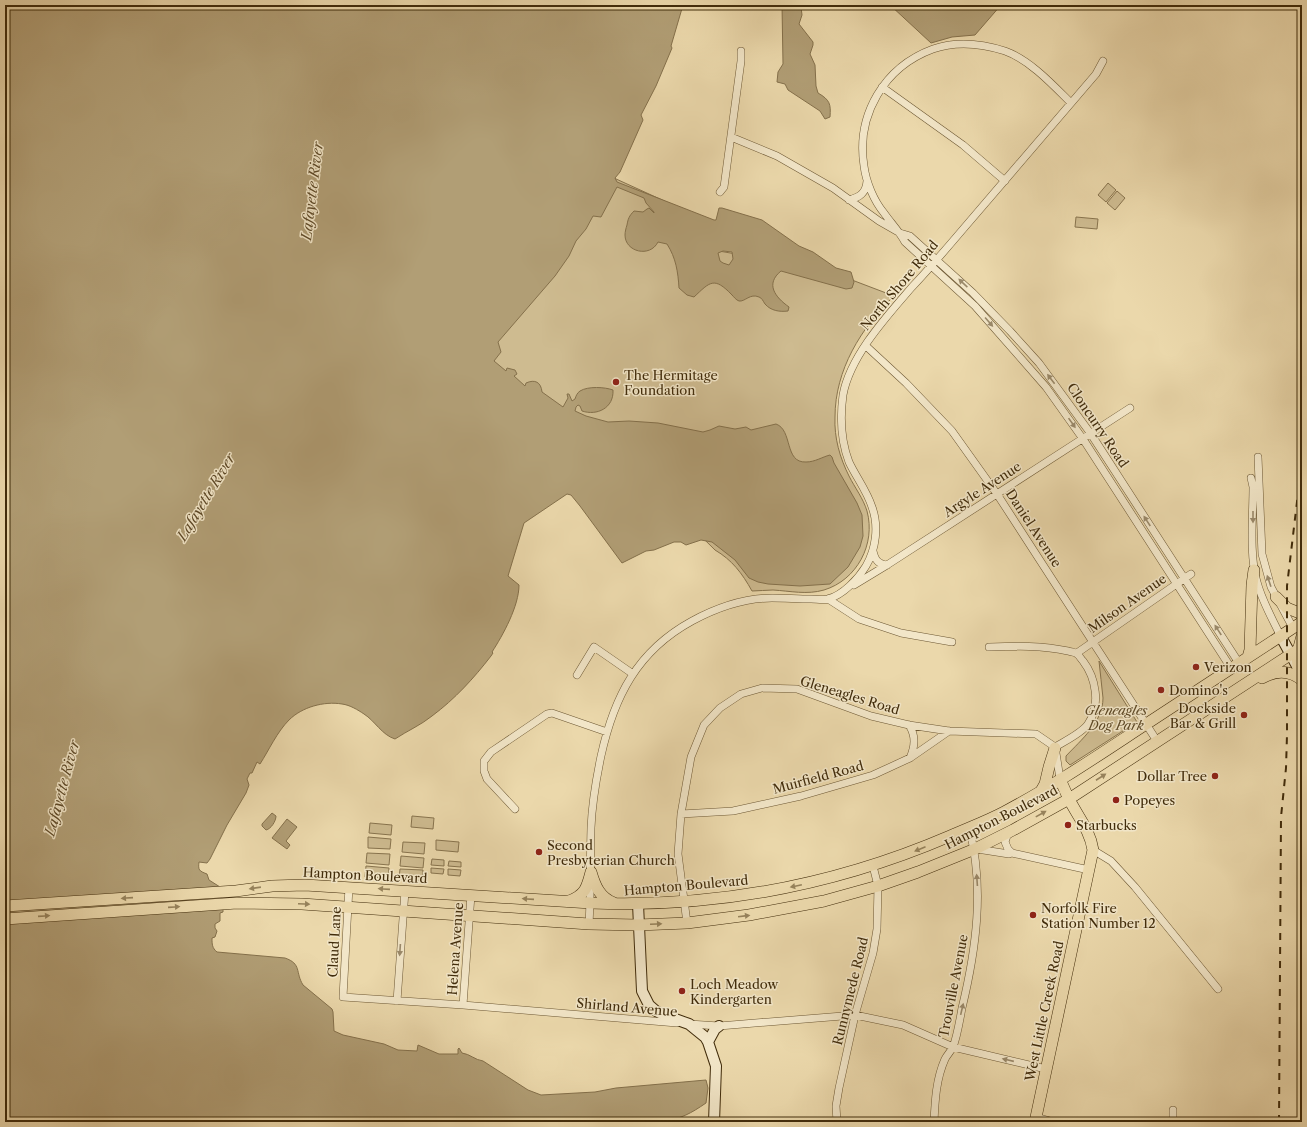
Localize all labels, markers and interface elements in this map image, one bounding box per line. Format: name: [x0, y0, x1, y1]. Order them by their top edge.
water label: Lafayette River: [297, 139, 327, 242]
street label: North Shore Road: [857, 237, 941, 333]
one-way arrow: [958, 278, 968, 288]
one-way arrow: [985, 317, 994, 328]
place label: The Hermitage Foundation: [624, 367, 718, 398]
one-way arrow: [1047, 373, 1055, 384]
marker: The Hermitage Foundation: [611, 377, 621, 387]
street label: Cloncurry Road: [1064, 380, 1132, 470]
one-way arrow: [1068, 417, 1076, 428]
water label: Lafayette River: [172, 449, 240, 545]
street label: Argyle Avenue: [939, 458, 1024, 521]
street label: Daniel Avenue: [1003, 486, 1065, 570]
one-way arrow: [1250, 511, 1256, 524]
one-way arrow: [1144, 515, 1151, 527]
street label: Milson Avenue: [1085, 570, 1169, 636]
one-way arrow: [1266, 574, 1272, 586]
one-way arrow: [1215, 624, 1222, 636]
place label: Verizon: [1203, 659, 1252, 675]
marker: Verizon: [1191, 662, 1201, 672]
street label: Gleneagles Road: [798, 672, 902, 718]
place label: Domino's: [1169, 682, 1228, 698]
marker: Domino's: [1156, 685, 1166, 695]
place label: Dockside Bar & Grill: [1170, 700, 1236, 731]
park label: Gleneagles Dog Park: [1084, 702, 1148, 733]
marker: Dockside Bar & Grill: [1239, 710, 1249, 720]
water label: Lafayette River: [40, 737, 84, 839]
street label: Muirfield Road: [771, 757, 865, 797]
place label: Dollar Tree: [1137, 768, 1207, 784]
marker: Dollar Tree: [1210, 771, 1220, 781]
one-way arrow: [1096, 773, 1106, 781]
street label: Hampton Boulevard: [942, 781, 1060, 852]
place label: Popeyes: [1124, 792, 1175, 808]
marker: Popeyes: [1111, 795, 1121, 805]
one-way arrow: [1035, 811, 1047, 818]
place label: Starbucks: [1076, 817, 1137, 833]
marker: Starbucks: [1063, 820, 1073, 830]
place label: Second Presbyterian Church: [547, 837, 675, 868]
one-way arrow: [915, 846, 926, 852]
marker: Second Presbyterian Church: [534, 847, 544, 857]
street label: Hampton Boulevard: [302, 864, 428, 886]
street label: Hampton Boulevard: [623, 872, 749, 898]
one-way arrow: [973, 874, 980, 886]
one-way arrow: [790, 884, 802, 890]
one-way arrow: [249, 885, 261, 891]
one-way arrow: [378, 886, 390, 893]
one-way arrow: [121, 895, 133, 902]
one-way arrow: [522, 896, 534, 903]
place label: Norfolk Fire Station Number 12: [1041, 900, 1156, 931]
one-way arrow: [298, 901, 311, 907]
street label: Helena Avenue: [444, 902, 466, 996]
one-way arrow: [168, 904, 180, 911]
street label: Claud Lane: [324, 906, 344, 978]
marker: Norfolk Fire Station Number 12: [1028, 910, 1038, 920]
one-way arrow: [38, 912, 50, 919]
one-way arrow: [738, 913, 750, 919]
one-way arrow: [650, 921, 663, 927]
street label: Trouville Avenue: [935, 933, 971, 1039]
street label: Runnymede Road: [829, 935, 871, 1047]
street label: West Little Creek Road: [1021, 939, 1067, 1084]
one-way arrow: [397, 944, 404, 956]
place label: Loch Meadow Kindergarten: [690, 976, 778, 1007]
marker: Loch Meadow Kindergarten: [677, 986, 687, 996]
street label: Shirland Avenue: [576, 995, 678, 1019]
one-way arrow: [959, 1003, 965, 1015]
one-way arrow: [1002, 1056, 1014, 1062]

